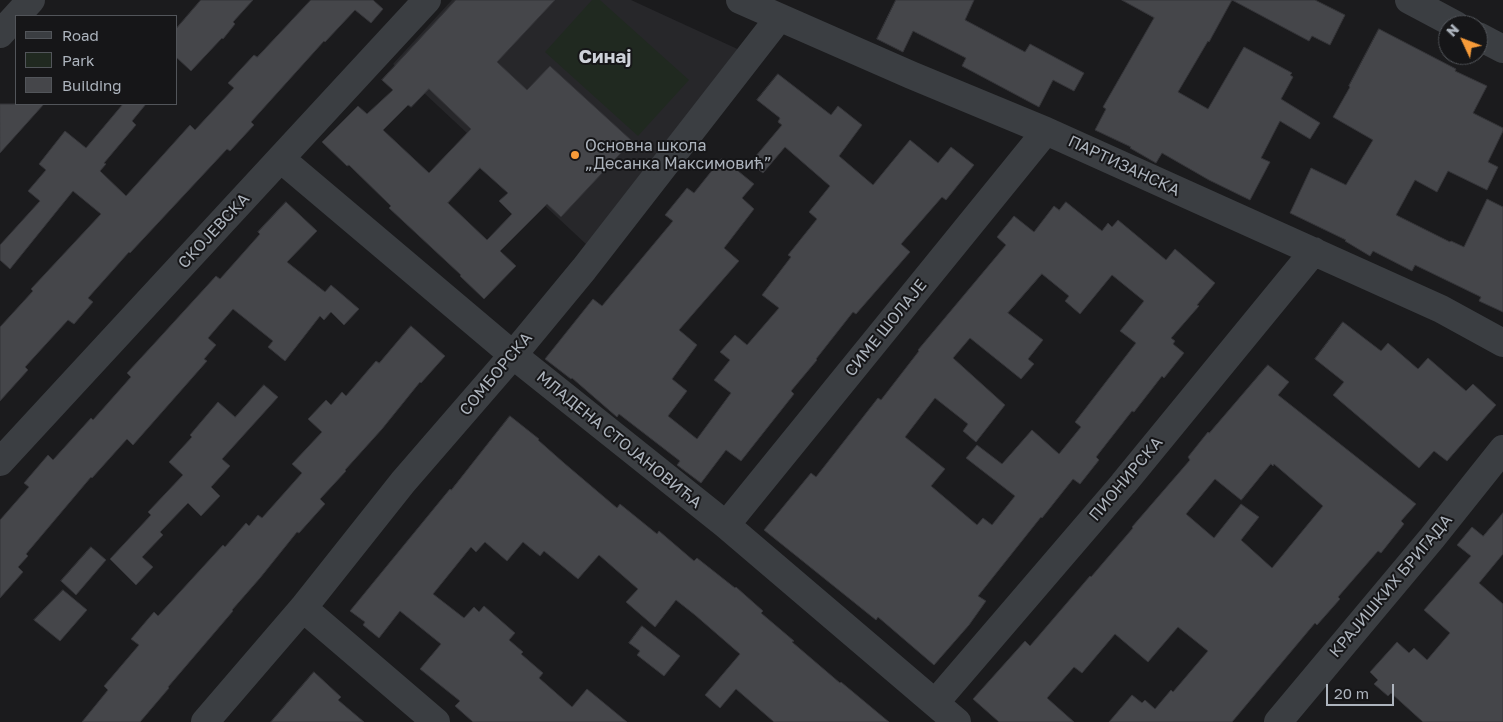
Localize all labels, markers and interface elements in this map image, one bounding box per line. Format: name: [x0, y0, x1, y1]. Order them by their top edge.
legend: [15, 15, 178, 105]
north arrow: [1438, 15, 1488, 65]
text: N: [1443, 20, 1462, 40]
text: Road: [62, 26, 99, 44]
district label: Синај: [579, 46, 631, 68]
text: Park: [62, 51, 94, 69]
text: Building: [62, 76, 122, 94]
street label: ПАРТИЗАНСКА: [1065, 132, 1183, 200]
place label: Основна школа „Десанка Максимовић”: [585, 136, 772, 174]
marker: Основна школа „Десанка Максимовић”: [569, 149, 581, 161]
street label: СКОЈЕВСКА: [174, 189, 254, 273]
street label: СИМЕ ШОЛАЈЕ: [841, 276, 931, 380]
street label: СОМБОРСКА: [456, 329, 536, 419]
street label: МЛАДЕНА СТОЈАНОВИЋА: [533, 367, 705, 513]
street label: ПИОНИРСКА: [1085, 433, 1167, 525]
street label: КРАЈИШКИХ БРИГАДА: [1326, 511, 1456, 661]
scale bar: [1328, 674, 1396, 706]
text: 20 m: [1334, 684, 1369, 702]

